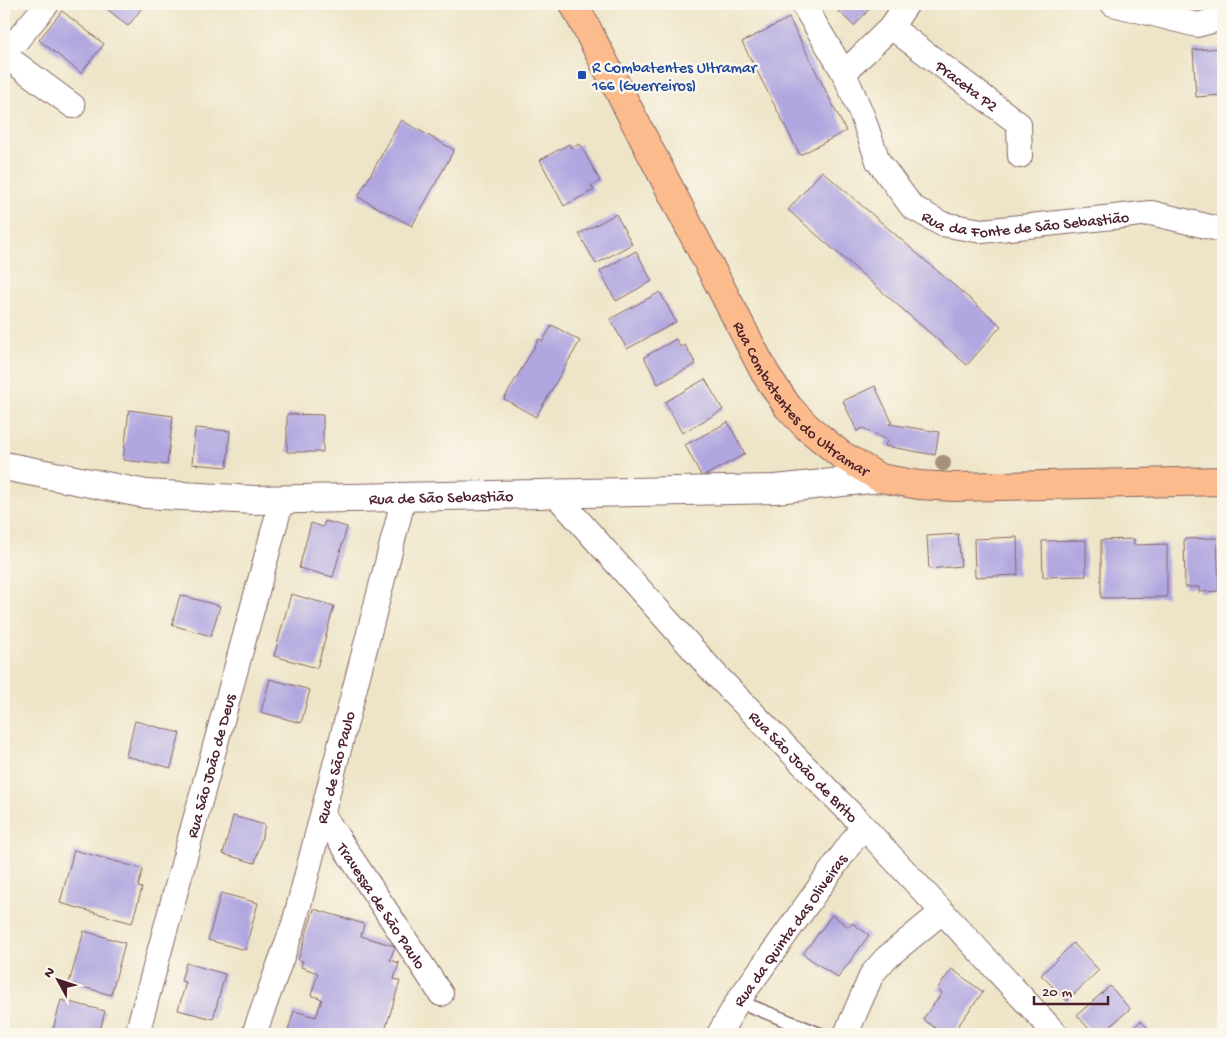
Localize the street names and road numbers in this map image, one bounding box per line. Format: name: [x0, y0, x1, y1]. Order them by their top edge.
street label: Praceta P2: [930, 58, 1000, 117]
street label: Rua da Fonte de São Sebastião: [922, 202, 1132, 224]
street label: Rua Combatentes do Ultramar: [727, 319, 873, 483]
street label: Rua de São Sebastião: [369, 489, 514, 511]
street label: Rua São João de Deus: [185, 691, 242, 841]
street label: Rua São João de Brito: [743, 708, 860, 828]
street label: Rua de São Paulo: [314, 710, 361, 826]
street label: Travessa de São Paulo: [330, 839, 428, 974]
street label: Rua da Quinta das Oliveiras: [731, 851, 854, 1011]

